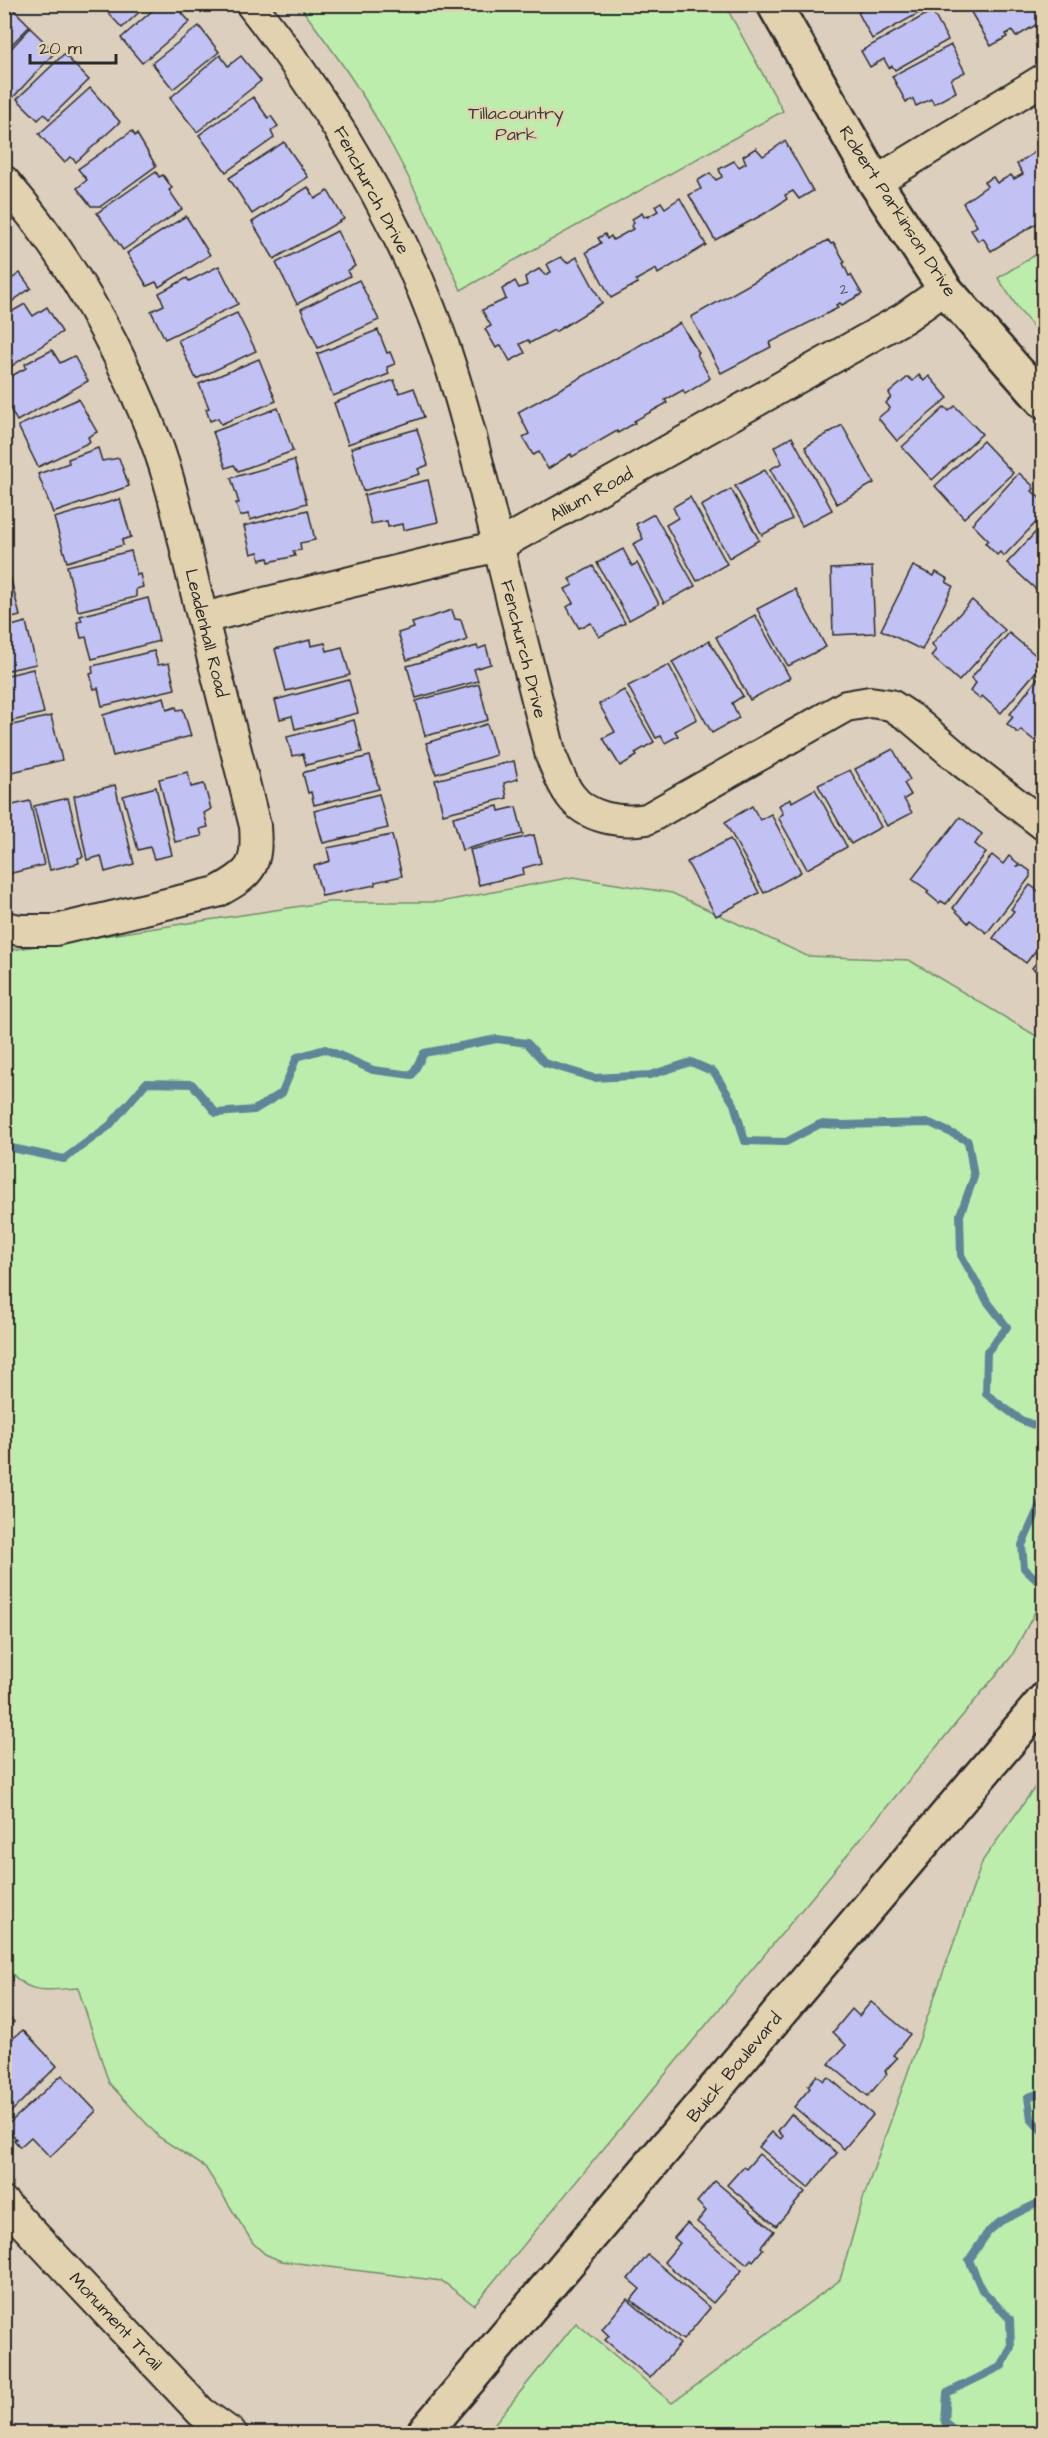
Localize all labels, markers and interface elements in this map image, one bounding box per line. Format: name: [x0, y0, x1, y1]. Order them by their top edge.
scale bar: [30, 27, 116, 65]
text: 20 m: [39, 36, 82, 61]
park label: Tillacountry Park: [468, 101, 564, 147]
street label: Robert Parkinson Drive: [833, 121, 962, 302]
street label: Fenchurch Drive: [327, 122, 416, 259]
house number: 2: [840, 279, 849, 300]
street label: Allium Road: [545, 461, 637, 528]
street label: Leadenhall Road: [178, 566, 235, 700]
street label: Fenchurch Drive: [494, 577, 553, 721]
street label: Buick Boulevard: [681, 2007, 788, 2128]
street label: Monument Trail: [63, 2267, 168, 2376]

